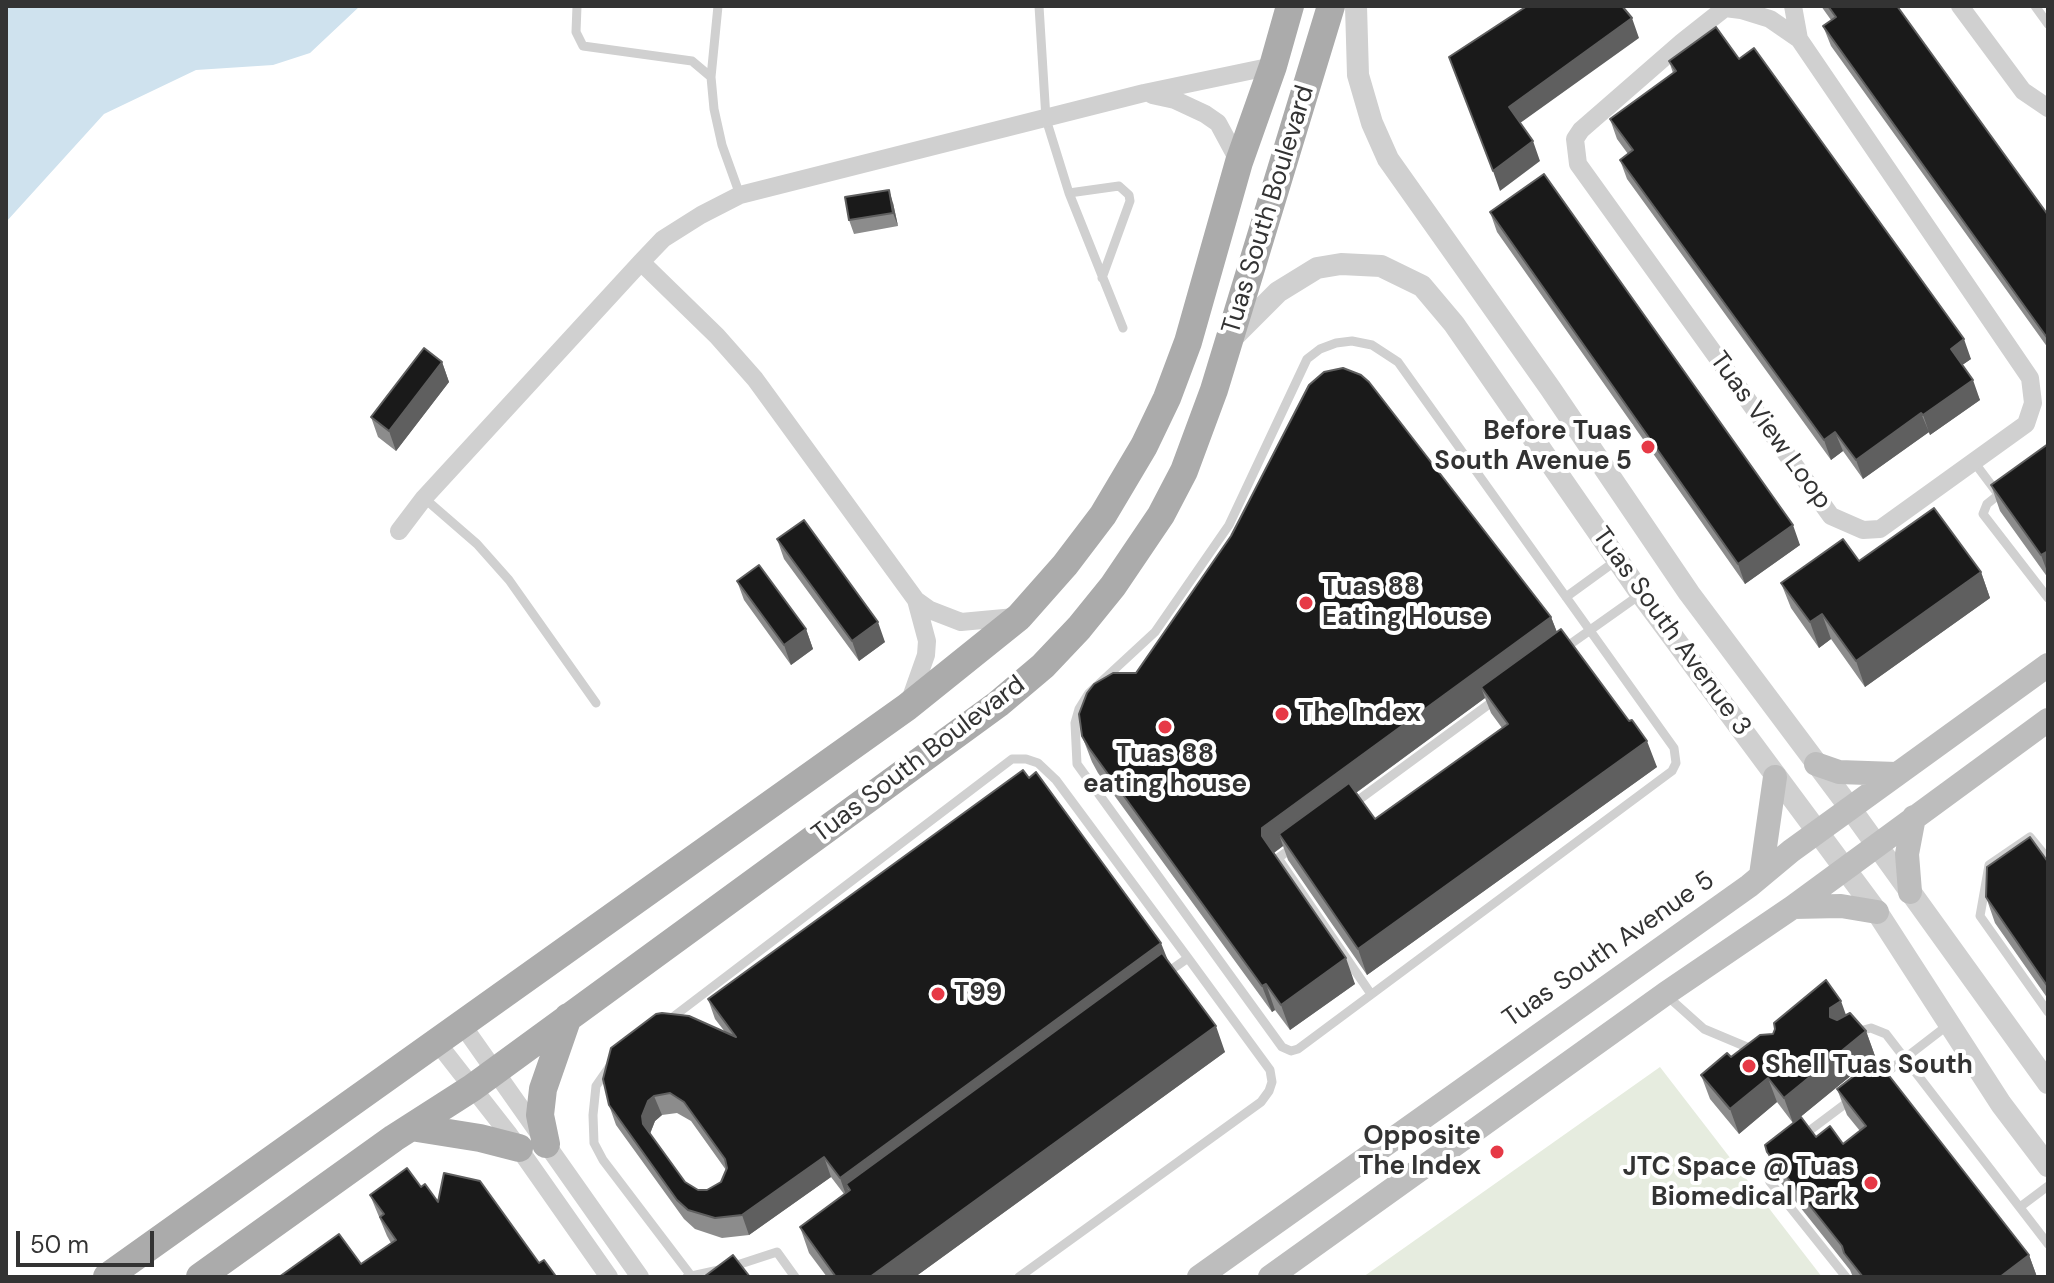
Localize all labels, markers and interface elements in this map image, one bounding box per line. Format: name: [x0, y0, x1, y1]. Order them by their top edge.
street label: Tuas South Boulevard: [1216, 82, 1322, 338]
street label: Tuas View Loop: [1702, 346, 1838, 516]
place label: Before Tuas South Avenue 5: [1434, 416, 1632, 478]
marker: Before Tuas South Avenue 5: [1639, 438, 1657, 456]
street label: Tuas South Avenue 3: [1585, 522, 1757, 742]
place label: Tuas 88 Eating House: [1322, 572, 1488, 634]
marker: Tuas 88 Eating House: [1297, 594, 1315, 612]
street label: Tuas South Boulevard: [806, 670, 1032, 850]
place label: The Index: [1298, 698, 1421, 730]
marker: The Index: [1273, 705, 1291, 723]
marker: Tuas 88 eating house: [1156, 718, 1174, 736]
place label: Tuas 88 eating house: [1083, 739, 1247, 800]
street label: Tuas South Avenue 5: [1497, 865, 1721, 1035]
place label: T99: [954, 978, 1002, 1010]
marker: T99: [929, 985, 947, 1003]
place label: Shell Tuas South: [1765, 1050, 1973, 1082]
marker: Shell Tuas South: [1740, 1057, 1758, 1075]
place label: Opposite The Index: [1358, 1121, 1481, 1182]
marker: Opposite The Index: [1488, 1143, 1506, 1161]
place label: JTC Space @ Tuas Biomedical Park: [1623, 1152, 1855, 1214]
marker: JTC Space @ Tuas Biomedical Park: [1862, 1174, 1880, 1192]
scale bar: [20, 1215, 158, 1265]
text: 50 m: [30, 1229, 89, 1260]

